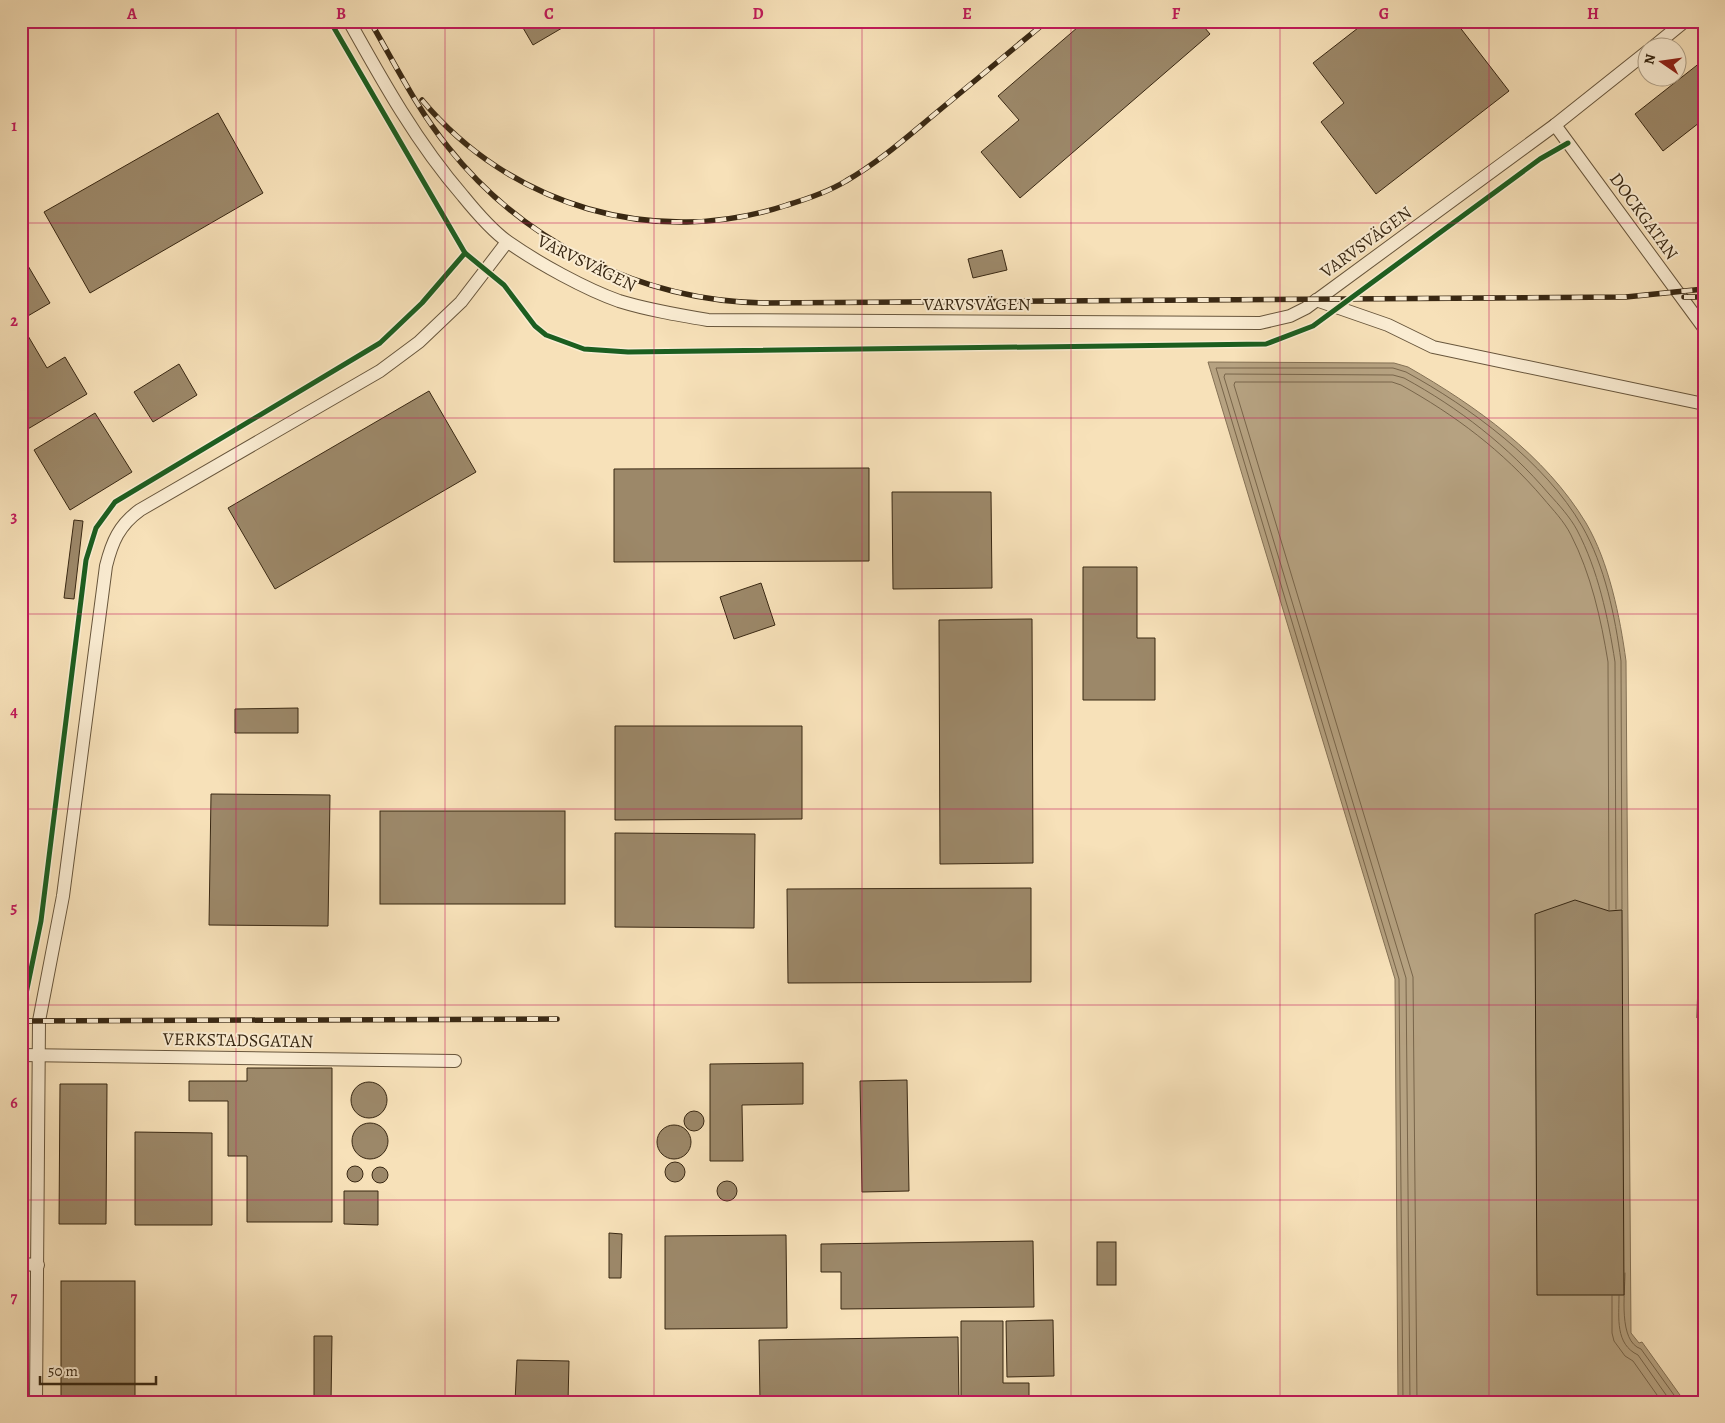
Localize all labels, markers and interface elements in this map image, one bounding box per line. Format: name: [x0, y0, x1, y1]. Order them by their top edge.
text: A: [126, 3, 138, 25]
text: B: [336, 3, 346, 25]
text: C: [544, 3, 554, 25]
text: D: [752, 3, 764, 25]
text: E: [962, 3, 972, 25]
text: F: [1172, 3, 1181, 25]
text: G: [1379, 3, 1389, 25]
text: H: [1587, 3, 1599, 25]
north arrow: [1638, 38, 1688, 88]
text: N: [1639, 52, 1660, 66]
text: 1: [11, 115, 17, 137]
street label: DOCKGATAN: [1604, 168, 1684, 264]
street label: VARVSVÄGEN: [1315, 201, 1417, 284]
street label: VARVSVÄGEN: [532, 228, 641, 297]
street label: VARVSVÄGEN: [922, 292, 1031, 316]
text: 2: [10, 310, 18, 332]
text: 3: [11, 506, 18, 528]
text: 4: [10, 701, 18, 723]
text: 5: [11, 897, 18, 919]
street label: VERKSTADSGATAN: [162, 1027, 313, 1053]
text: 6: [10, 1092, 18, 1114]
text: 7: [11, 1287, 18, 1309]
scale bar: [40, 1353, 156, 1385]
text: 50 m: [48, 1361, 78, 1381]

